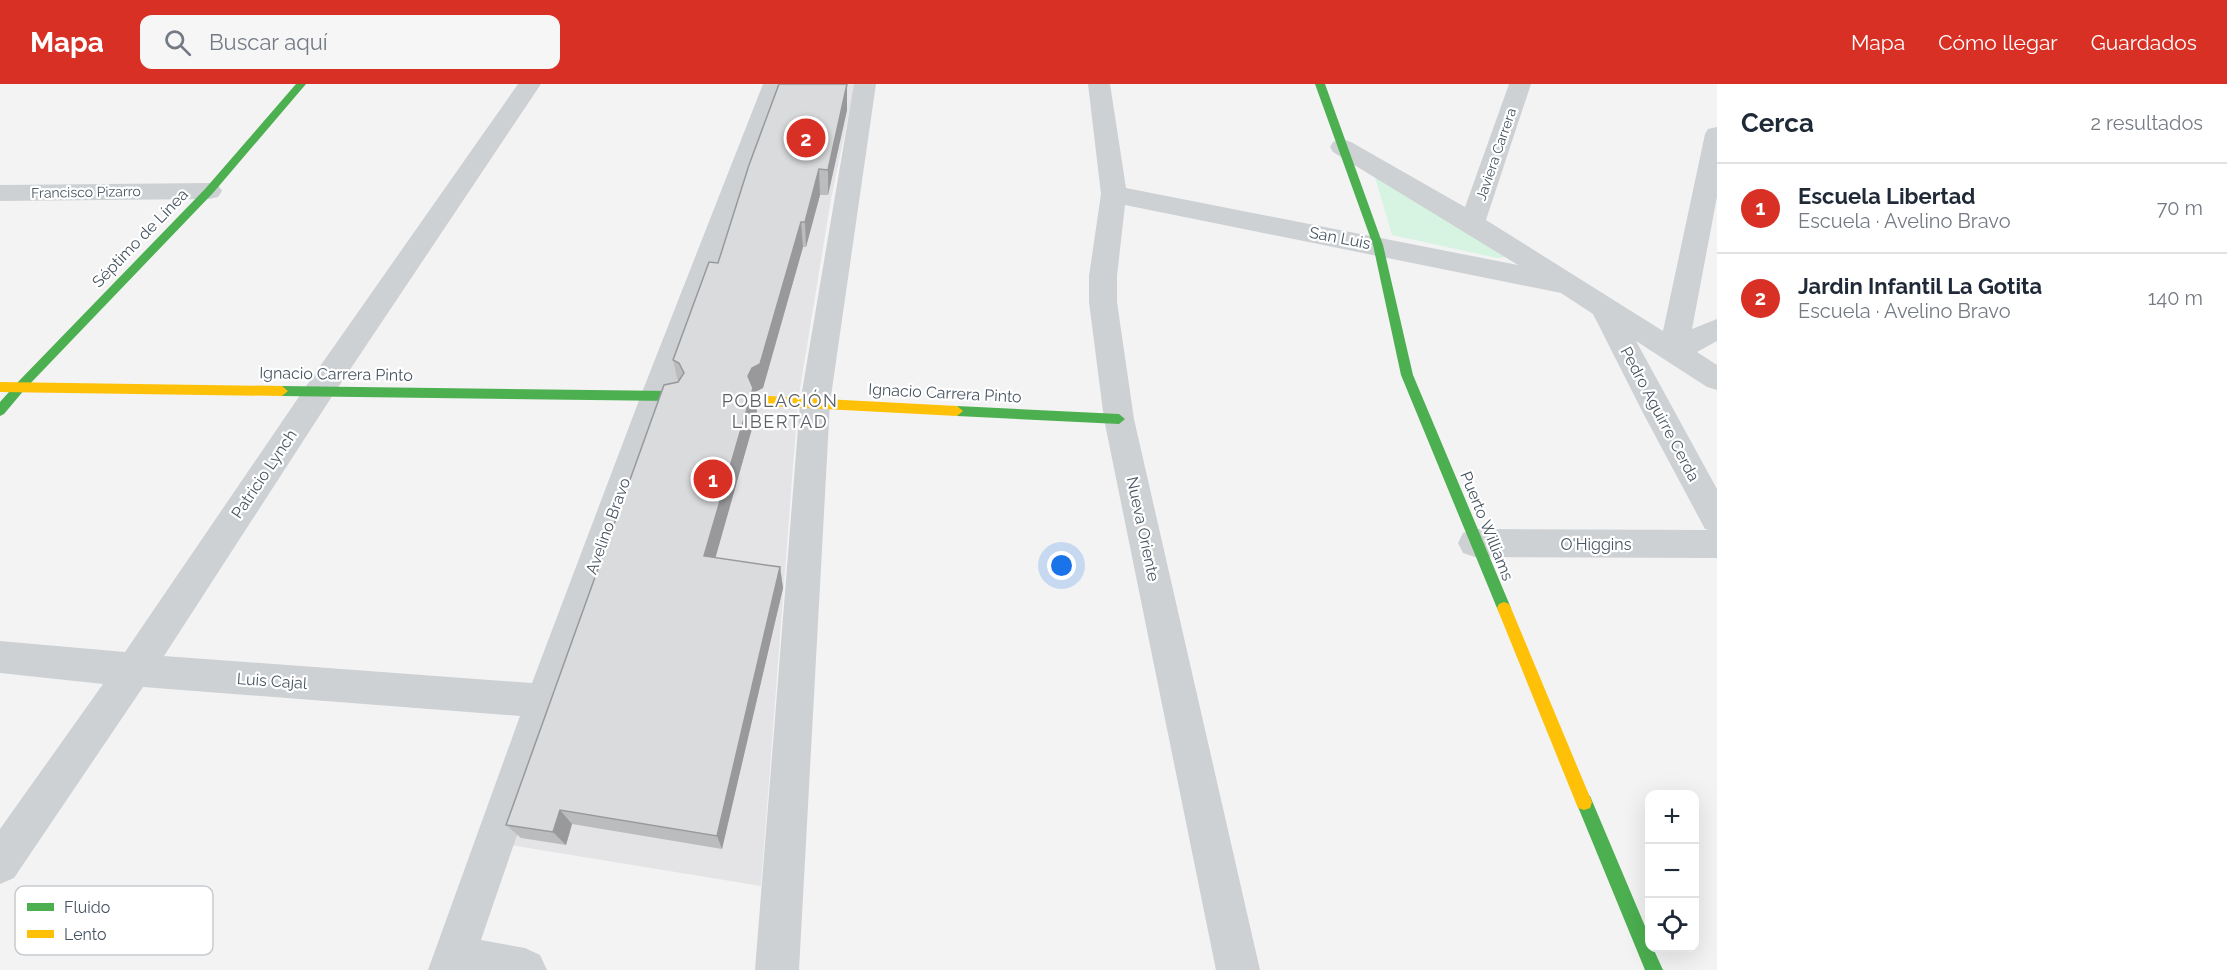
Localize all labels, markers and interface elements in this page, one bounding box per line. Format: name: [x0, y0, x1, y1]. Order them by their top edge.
search box: [140, 15, 560, 69]
text: Mapa: [30, 26, 104, 59]
icon: search: [161, 26, 194, 59]
text: Buscar aquí: [209, 29, 328, 55]
text: Mapa: [1851, 30, 1905, 55]
text: Cómo llegar: [1938, 30, 2058, 55]
text: Guardados: [2091, 30, 2197, 55]
street label: Javiera Carrera: [1473, 106, 1519, 202]
text: Cerca: [1741, 108, 1814, 138]
text: 2 resultados: [2090, 111, 2203, 135]
pin: 2: [786, 116, 826, 160]
street label: Francisco Pizarro: [31, 183, 141, 201]
text: Escuela Libertad: [1798, 183, 1975, 209]
street label: Séptimo de Línea: [88, 185, 192, 291]
text: 1: [1756, 196, 1765, 220]
text: 70 m: [2157, 196, 2203, 220]
text: Escuela · Avelino Bravo: [1798, 209, 2011, 233]
street label: San Luis: [1308, 223, 1372, 253]
text: Jardin Infantil La Gotita: [1798, 273, 2042, 299]
text: 2: [1755, 286, 1766, 310]
text: 140 m: [2148, 286, 2203, 310]
text: Escuela · Avelino Bravo: [1798, 299, 2011, 323]
street label: Pedro Aguirre Cerda: [1616, 343, 1704, 485]
street label: Ignacio Carrera Pinto: [259, 363, 413, 385]
street label: Ignacio Carrera Pinto: [868, 379, 1022, 407]
district label: POBLACIÓN LIBERTAD: [722, 389, 838, 432]
street label: Patricio Lynch: [227, 426, 301, 522]
pin: 1: [694, 456, 732, 502]
street label: Puerto Williams: [1456, 469, 1518, 584]
street label: Avelino Bravo: [582, 475, 634, 577]
street label: Nueva Oriente: [1123, 475, 1163, 583]
street label: O'Higgins: [1561, 535, 1632, 554]
your location: [1047, 551, 1076, 580]
street label: Luis Cajal: [236, 669, 308, 693]
map controls: [1645, 790, 1699, 952]
button: +: [1645, 790, 1699, 844]
button: −: [1645, 844, 1699, 898]
legend: [15, 886, 213, 955]
text: Fluido: [64, 898, 110, 917]
button: locate: [1645, 898, 1699, 952]
text: Lento: [64, 925, 107, 944]

